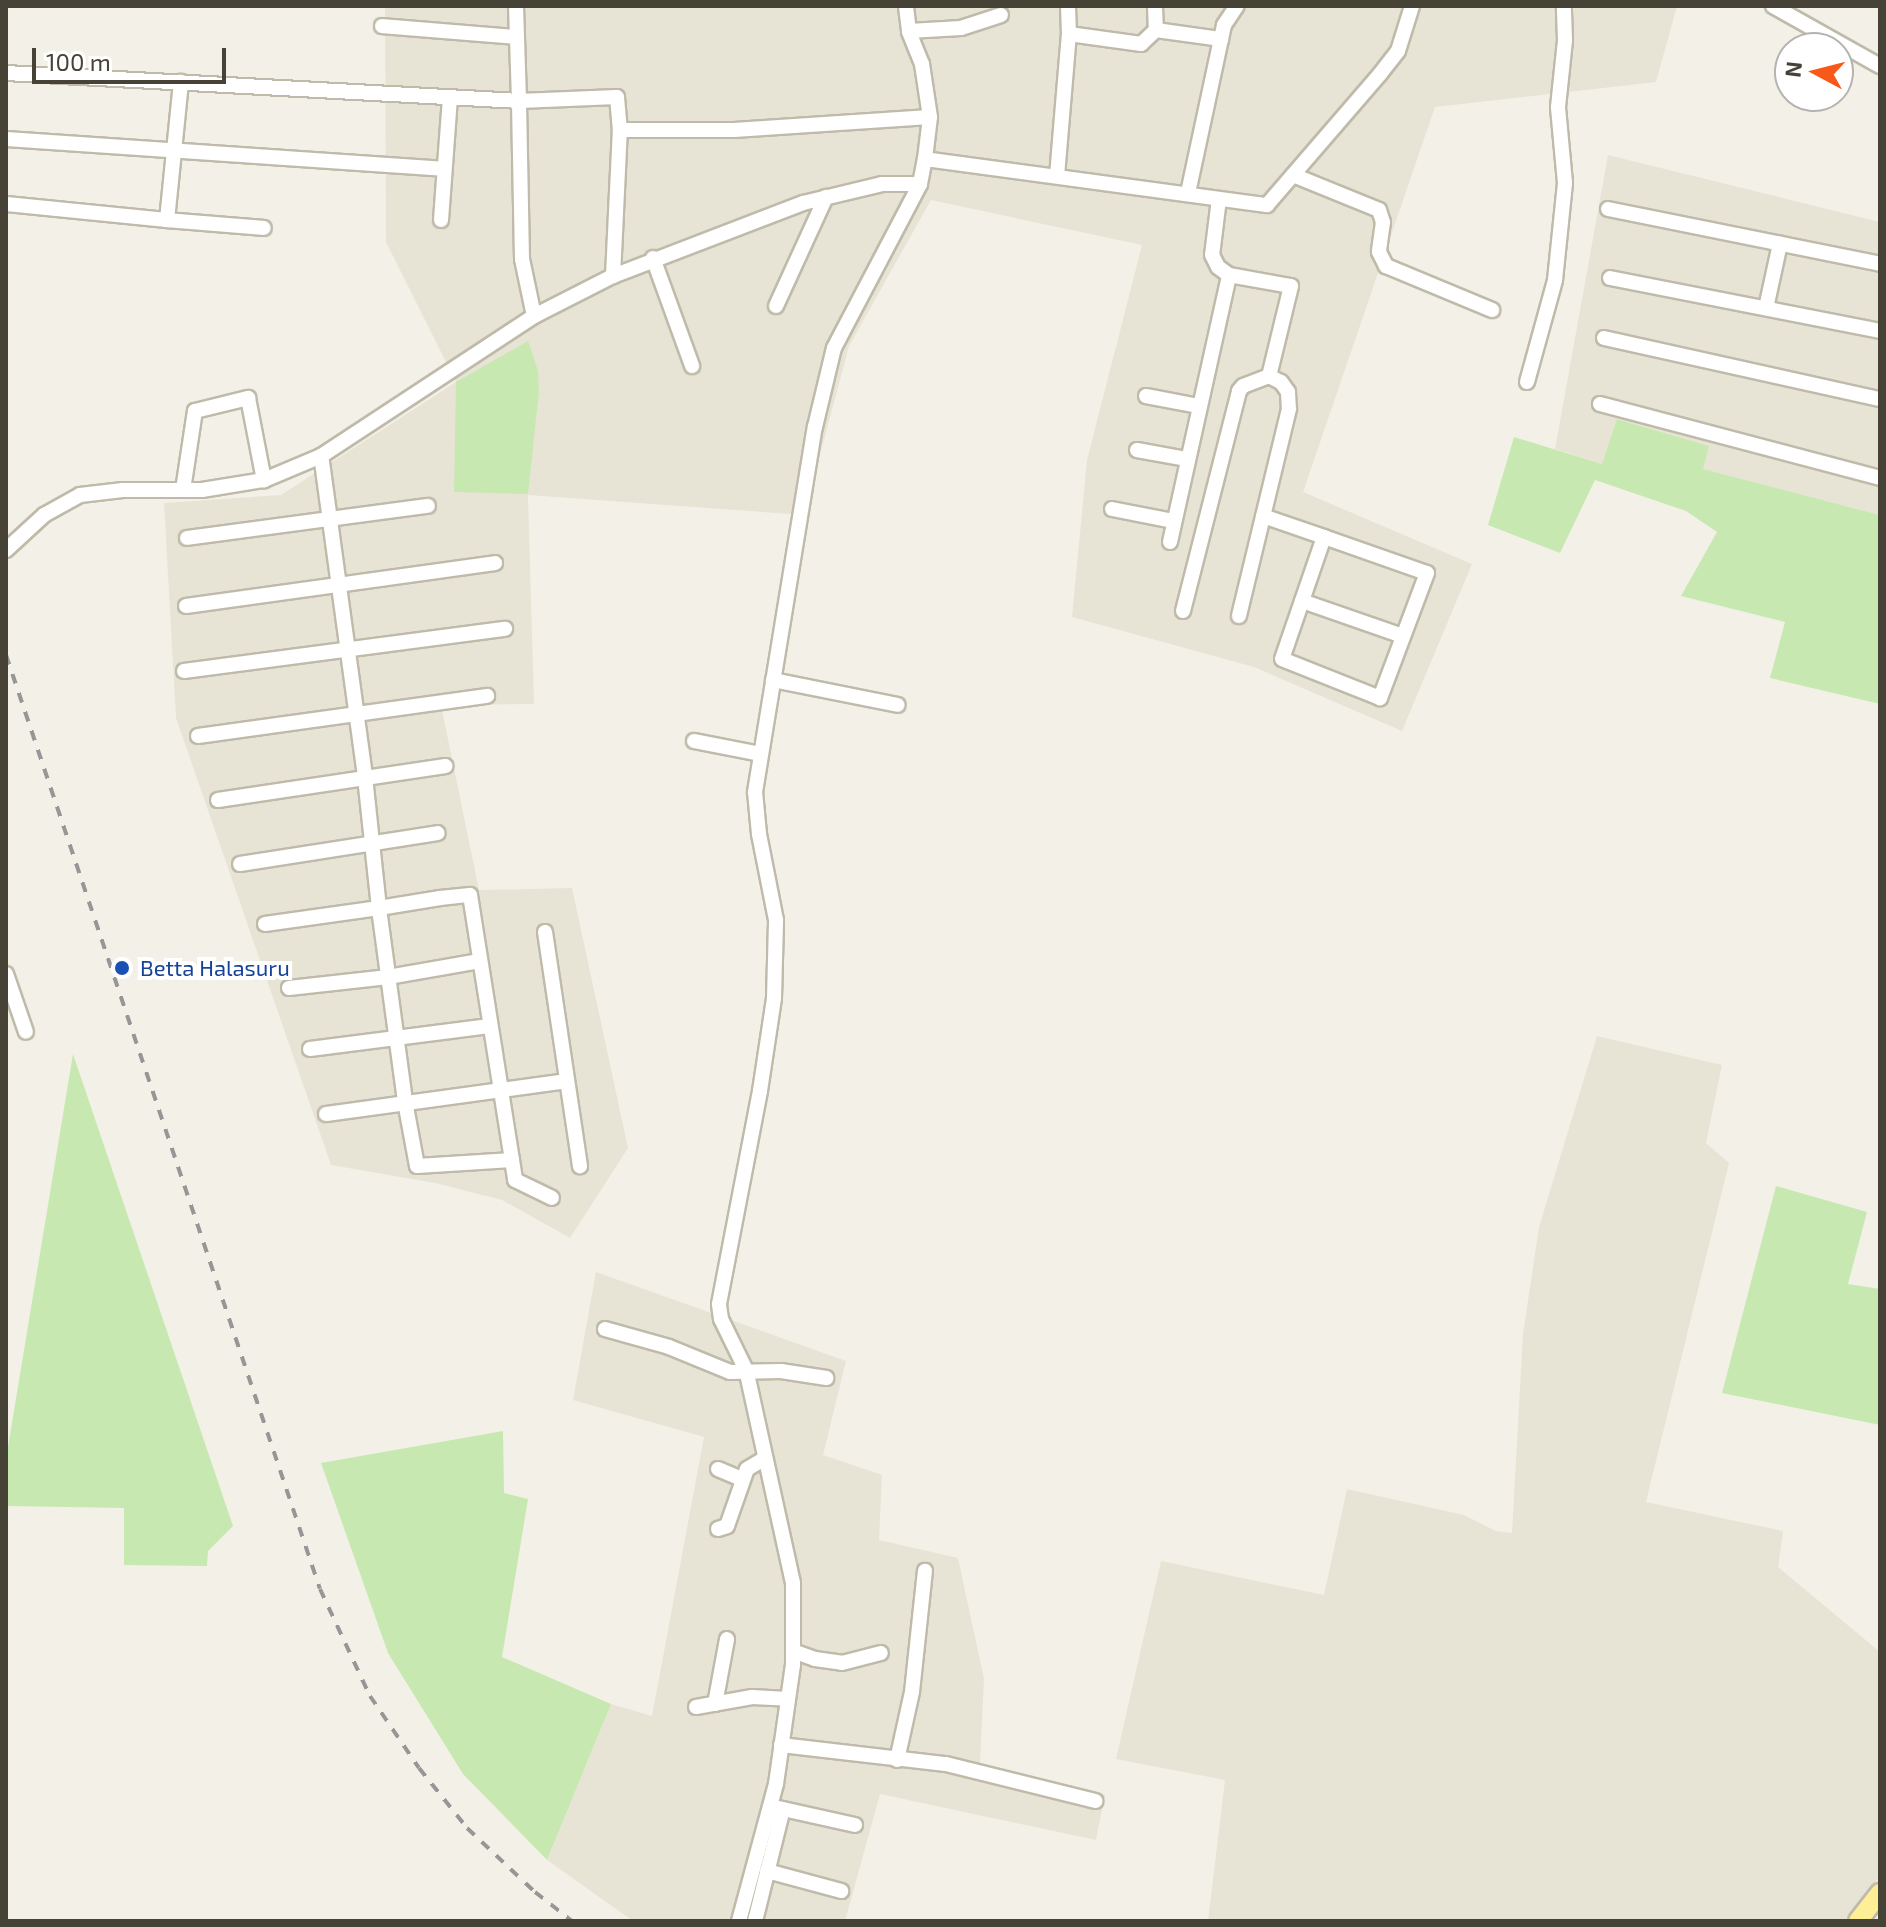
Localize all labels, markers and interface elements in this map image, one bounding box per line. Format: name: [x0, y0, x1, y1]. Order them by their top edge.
scale bar: [36, 32, 230, 82]
north arrow: [1774, 32, 1854, 112]
text: 100 m: [46, 47, 111, 76]
text: N: [1778, 60, 1806, 79]
place label: Betta Halasuru: [140, 955, 290, 981]
marker: Betta Halasuru: [111, 957, 133, 979]

